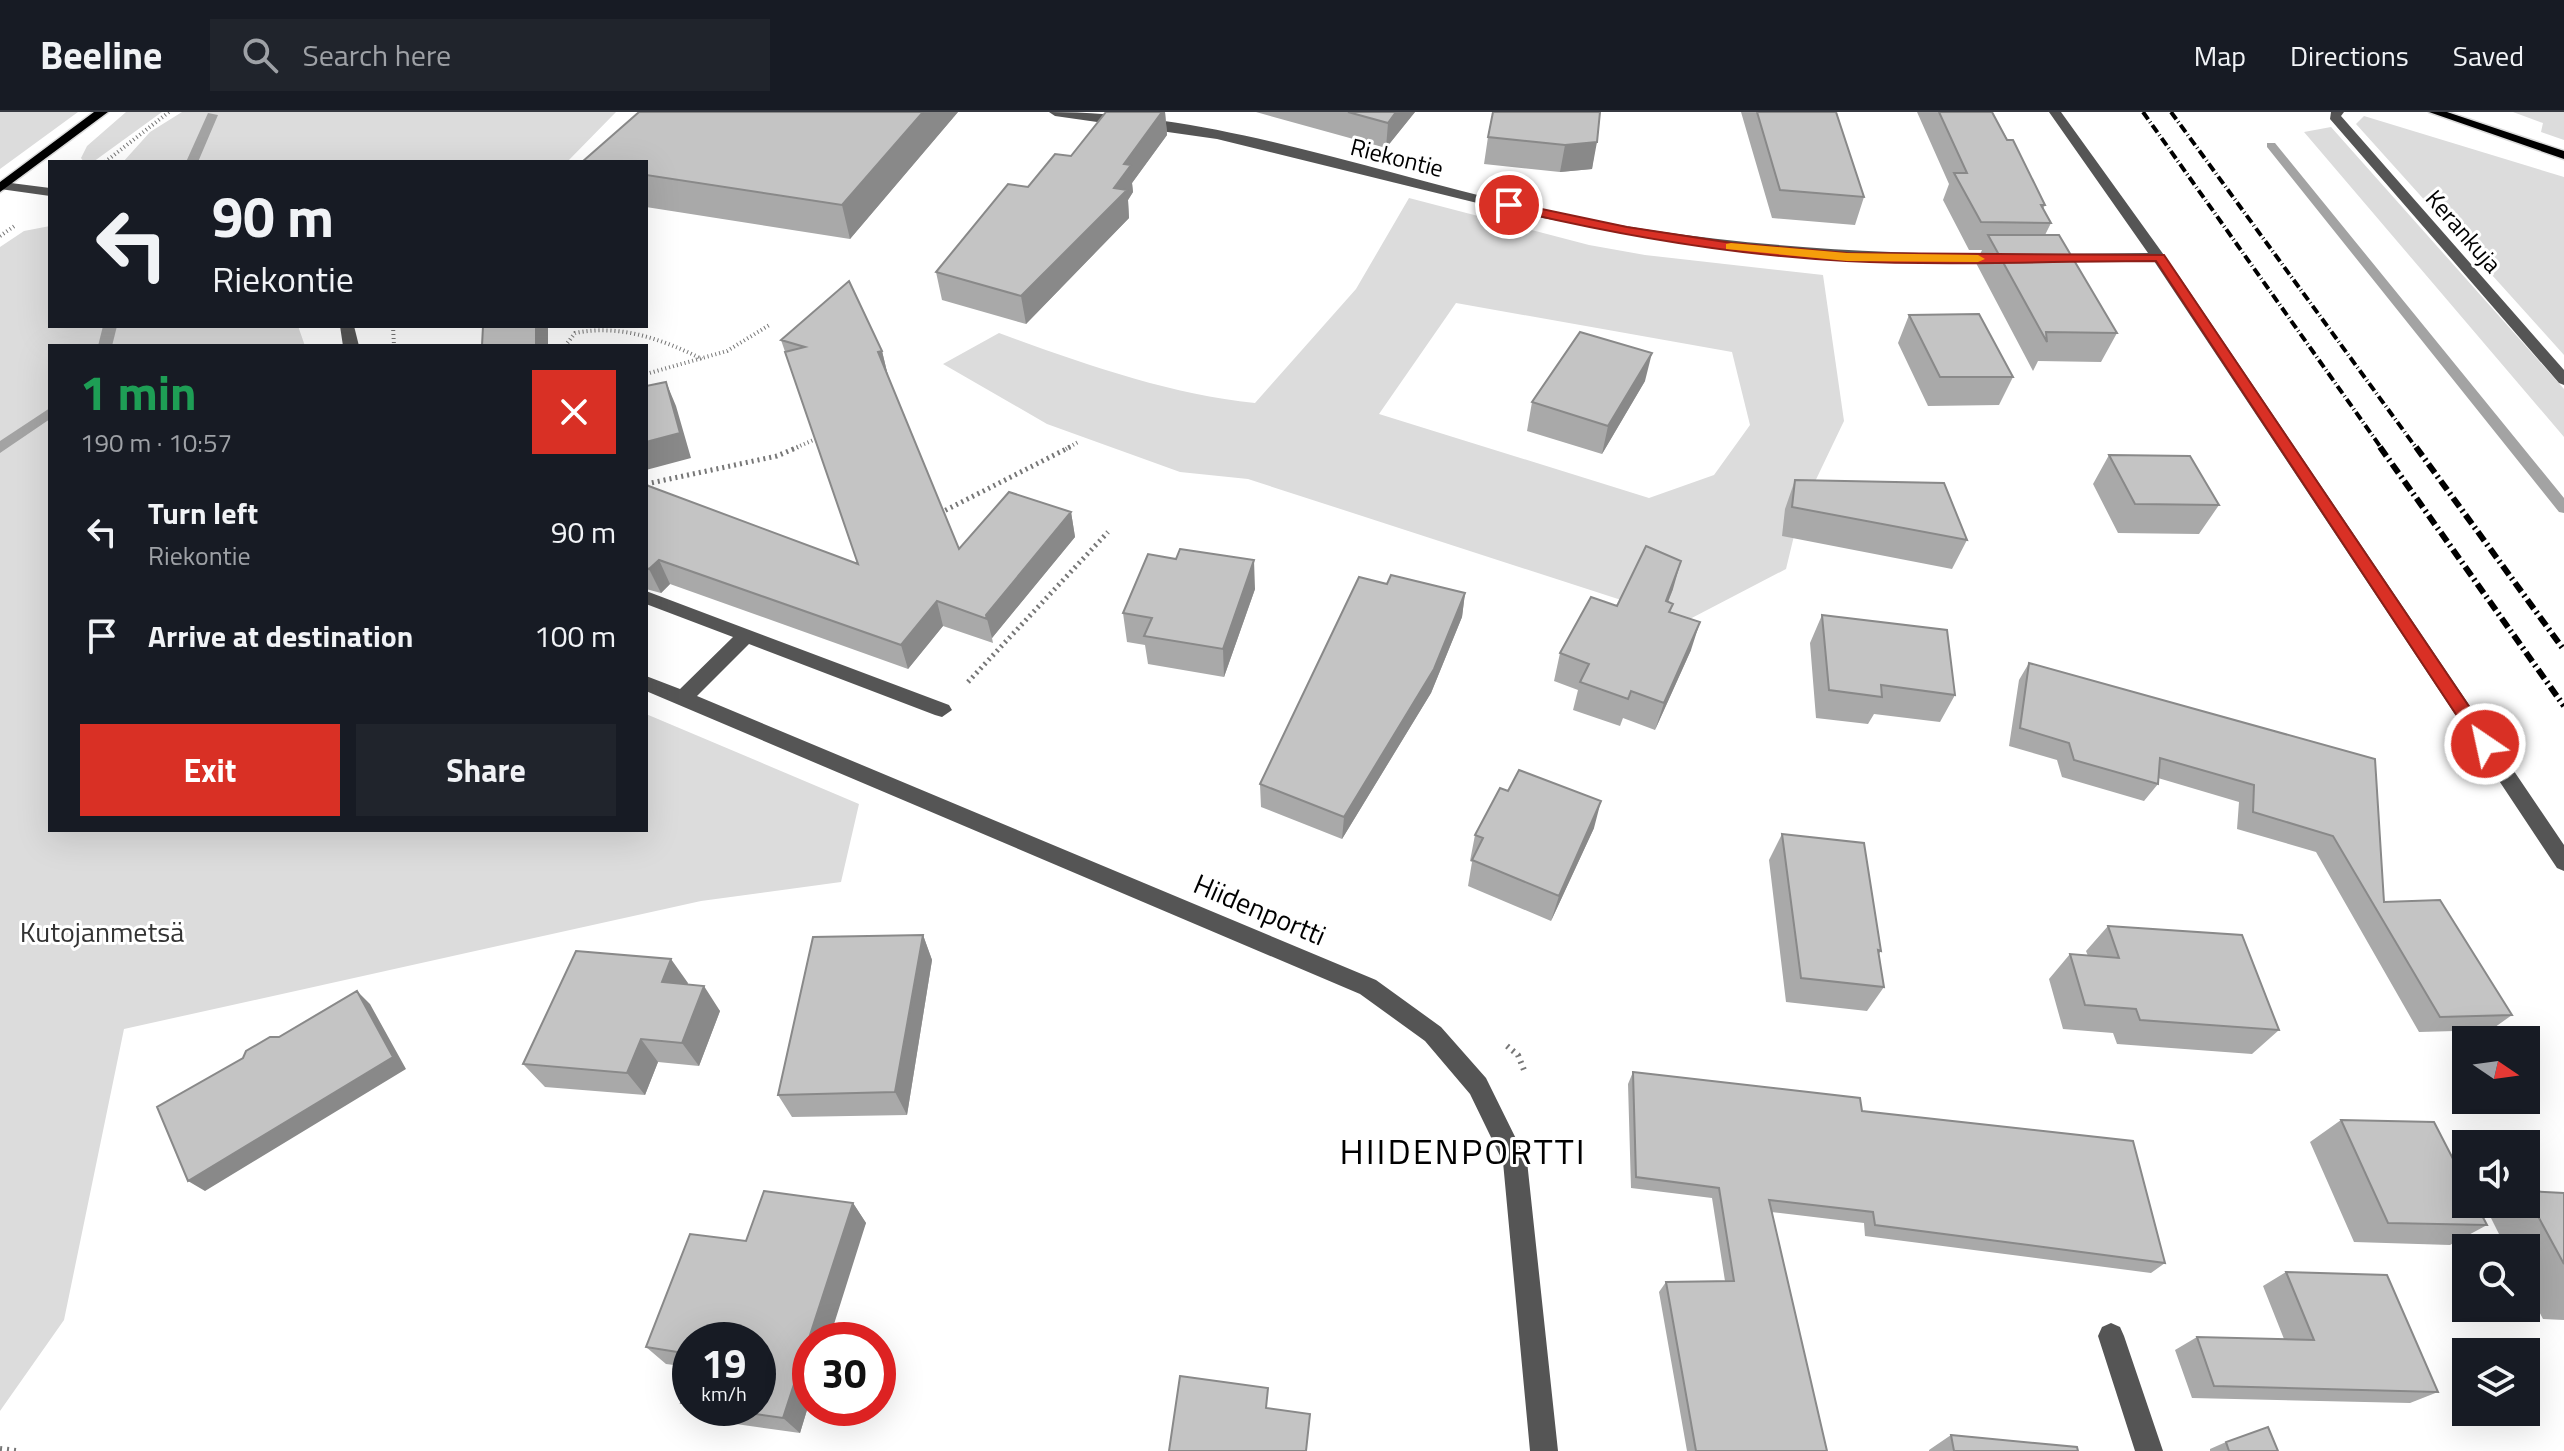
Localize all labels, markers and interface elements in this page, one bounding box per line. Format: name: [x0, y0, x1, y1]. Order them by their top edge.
search box: [210, 19, 770, 91]
text: Beeline: [40, 26, 162, 84]
text: Search here: [302, 32, 451, 78]
icon: search: [238, 33, 282, 77]
text: Map: [2194, 34, 2246, 77]
text: Directions: [2290, 34, 2409, 77]
text: Saved: [2453, 34, 2524, 77]
street label: Riekontie: [1347, 128, 1447, 186]
pin: [1475, 171, 1543, 239]
text: 90 m: [212, 174, 334, 259]
street label: Kerankuja: [2418, 181, 2510, 281]
icon: arrive: [1487, 183, 1531, 227]
icon: left: [80, 192, 184, 296]
text: Riekontie: [212, 251, 354, 306]
text: 1 min: [80, 356, 197, 429]
button: close: [532, 370, 616, 454]
text: 190 m · 10:57: [80, 423, 232, 462]
text: Turn left: [148, 490, 258, 536]
text: 90 m: [551, 509, 616, 555]
icon: left: [80, 510, 124, 554]
text: Riekontie: [148, 536, 251, 575]
text: Arrive at destination: [148, 613, 413, 659]
text: 100 m: [534, 613, 616, 659]
icon: arrive: [80, 614, 124, 658]
position arrow: [2443, 702, 2527, 786]
button: Exit: [80, 724, 340, 816]
button: Share: [356, 724, 616, 816]
street label: Hiidenportti: [1187, 862, 1333, 956]
park label: Kutojanmetsä: [20, 910, 184, 953]
north arrow: [2452, 1026, 2540, 1114]
map controls: [2452, 1026, 2540, 1426]
district label: HIIDENPORTTI: [1339, 1123, 1587, 1178]
button: sound: [2452, 1130, 2540, 1218]
button: search: [2452, 1234, 2540, 1322]
speed limit sign: 30: [792, 1322, 896, 1426]
text: 19: [702, 1333, 746, 1394]
button: layers: [2452, 1338, 2540, 1426]
text: km/h: [701, 1378, 747, 1409]

